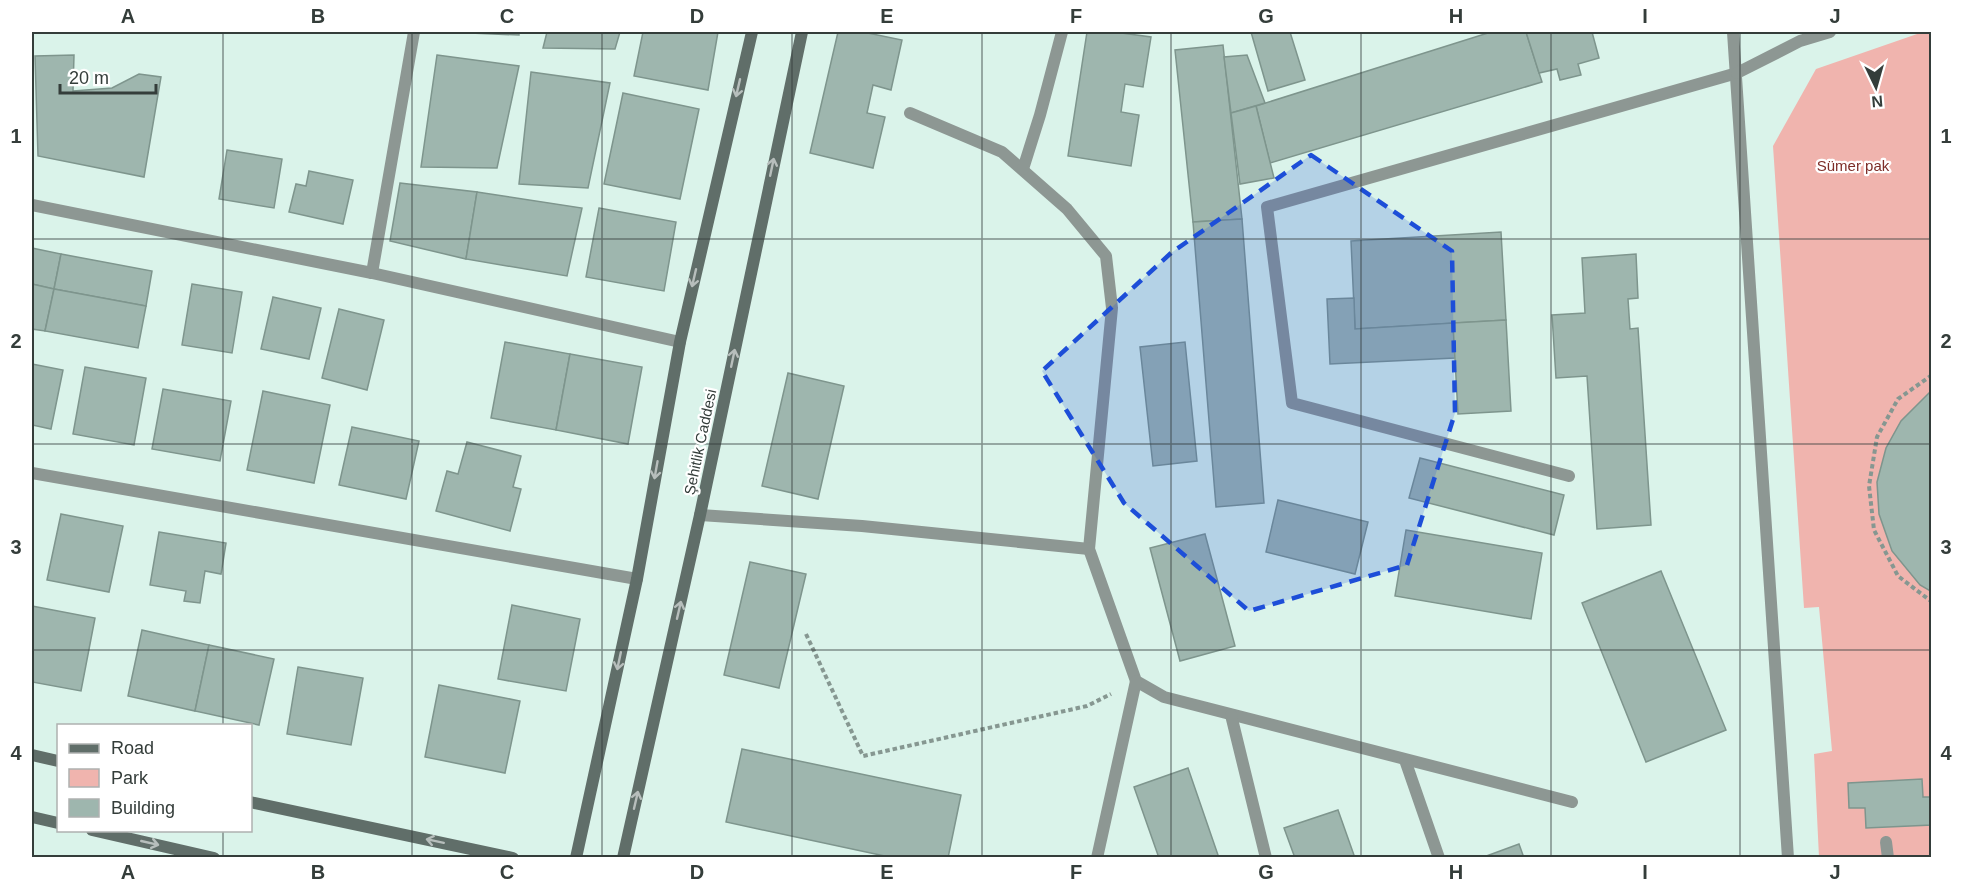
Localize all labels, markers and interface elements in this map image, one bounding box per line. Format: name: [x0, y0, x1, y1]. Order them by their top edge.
text: A: [121, 5, 135, 27]
text: B: [311, 5, 325, 27]
text: C: [500, 5, 514, 27]
text: D: [690, 5, 704, 27]
text: E: [880, 5, 894, 27]
text: F: [1070, 5, 1082, 27]
text: G: [1258, 5, 1274, 27]
text: H: [1449, 5, 1463, 27]
text: I: [1642, 5, 1648, 27]
text: J: [1829, 5, 1841, 27]
scale bar: [60, 57, 156, 95]
north arrow: [1846, 57, 1906, 117]
text: 20 m: [69, 68, 109, 88]
one-way arrow: [732, 79, 744, 98]
text: N: [1871, 92, 1884, 110]
text: 1: [10, 125, 22, 147]
text: 1: [1940, 125, 1952, 147]
park label: Sümer pak: [1817, 157, 1890, 174]
one-way arrow: [766, 158, 778, 177]
one-way arrow: [688, 268, 699, 288]
text: 2: [10, 330, 22, 352]
text: 2: [1940, 330, 1952, 352]
one-way arrow: [727, 349, 739, 368]
street label: Şehitlik Caddesi: [681, 388, 719, 496]
one-way arrow: [651, 459, 662, 479]
text: 3: [10, 536, 22, 558]
text: 3: [1940, 536, 1952, 558]
one-way arrow: [674, 601, 685, 620]
one-way arrow: [612, 651, 624, 670]
legend: [57, 724, 252, 832]
text: Road: [111, 738, 154, 758]
text: 4: [10, 742, 22, 764]
text: 4: [1940, 742, 1952, 764]
text: Park: [111, 768, 149, 788]
one-way arrow: [631, 791, 642, 811]
text: Building: [111, 798, 175, 818]
one-way arrow: [426, 835, 446, 846]
one-way arrow: [139, 838, 159, 849]
text: A: [121, 861, 135, 883]
text: B: [311, 861, 325, 883]
text: C: [500, 861, 514, 883]
text: D: [690, 861, 704, 883]
text: E: [880, 861, 894, 883]
text: F: [1070, 861, 1082, 883]
text: G: [1258, 861, 1274, 883]
text: H: [1449, 861, 1463, 883]
text: I: [1642, 861, 1648, 883]
text: J: [1829, 861, 1841, 883]

